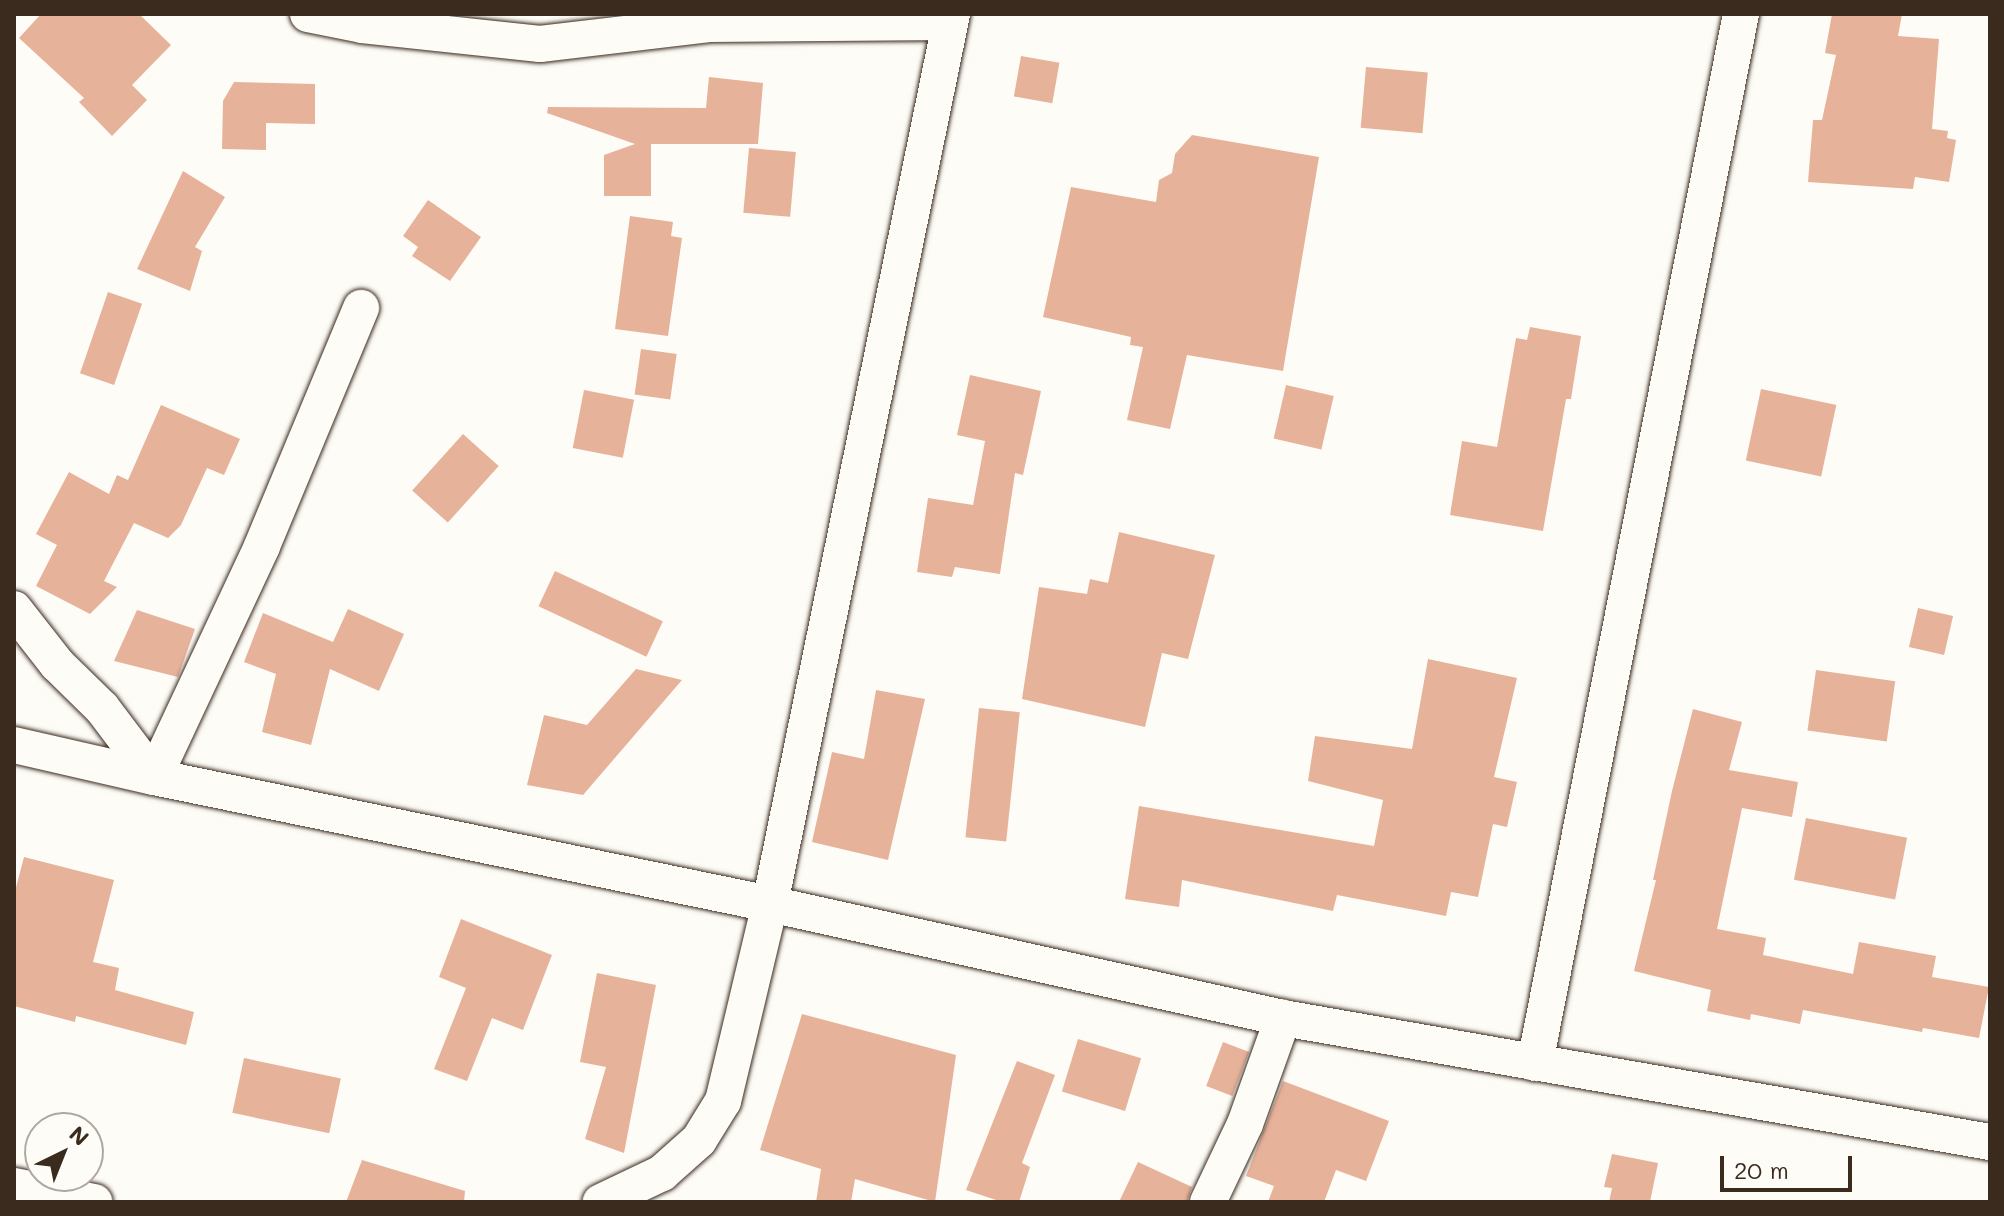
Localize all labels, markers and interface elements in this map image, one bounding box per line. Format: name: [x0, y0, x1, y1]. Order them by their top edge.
north arrow: [24, 1112, 104, 1192]
text: N: [63, 1119, 95, 1152]
scale bar: [1724, 1140, 1856, 1190]
text: 20 m: [1734, 1154, 1789, 1185]

